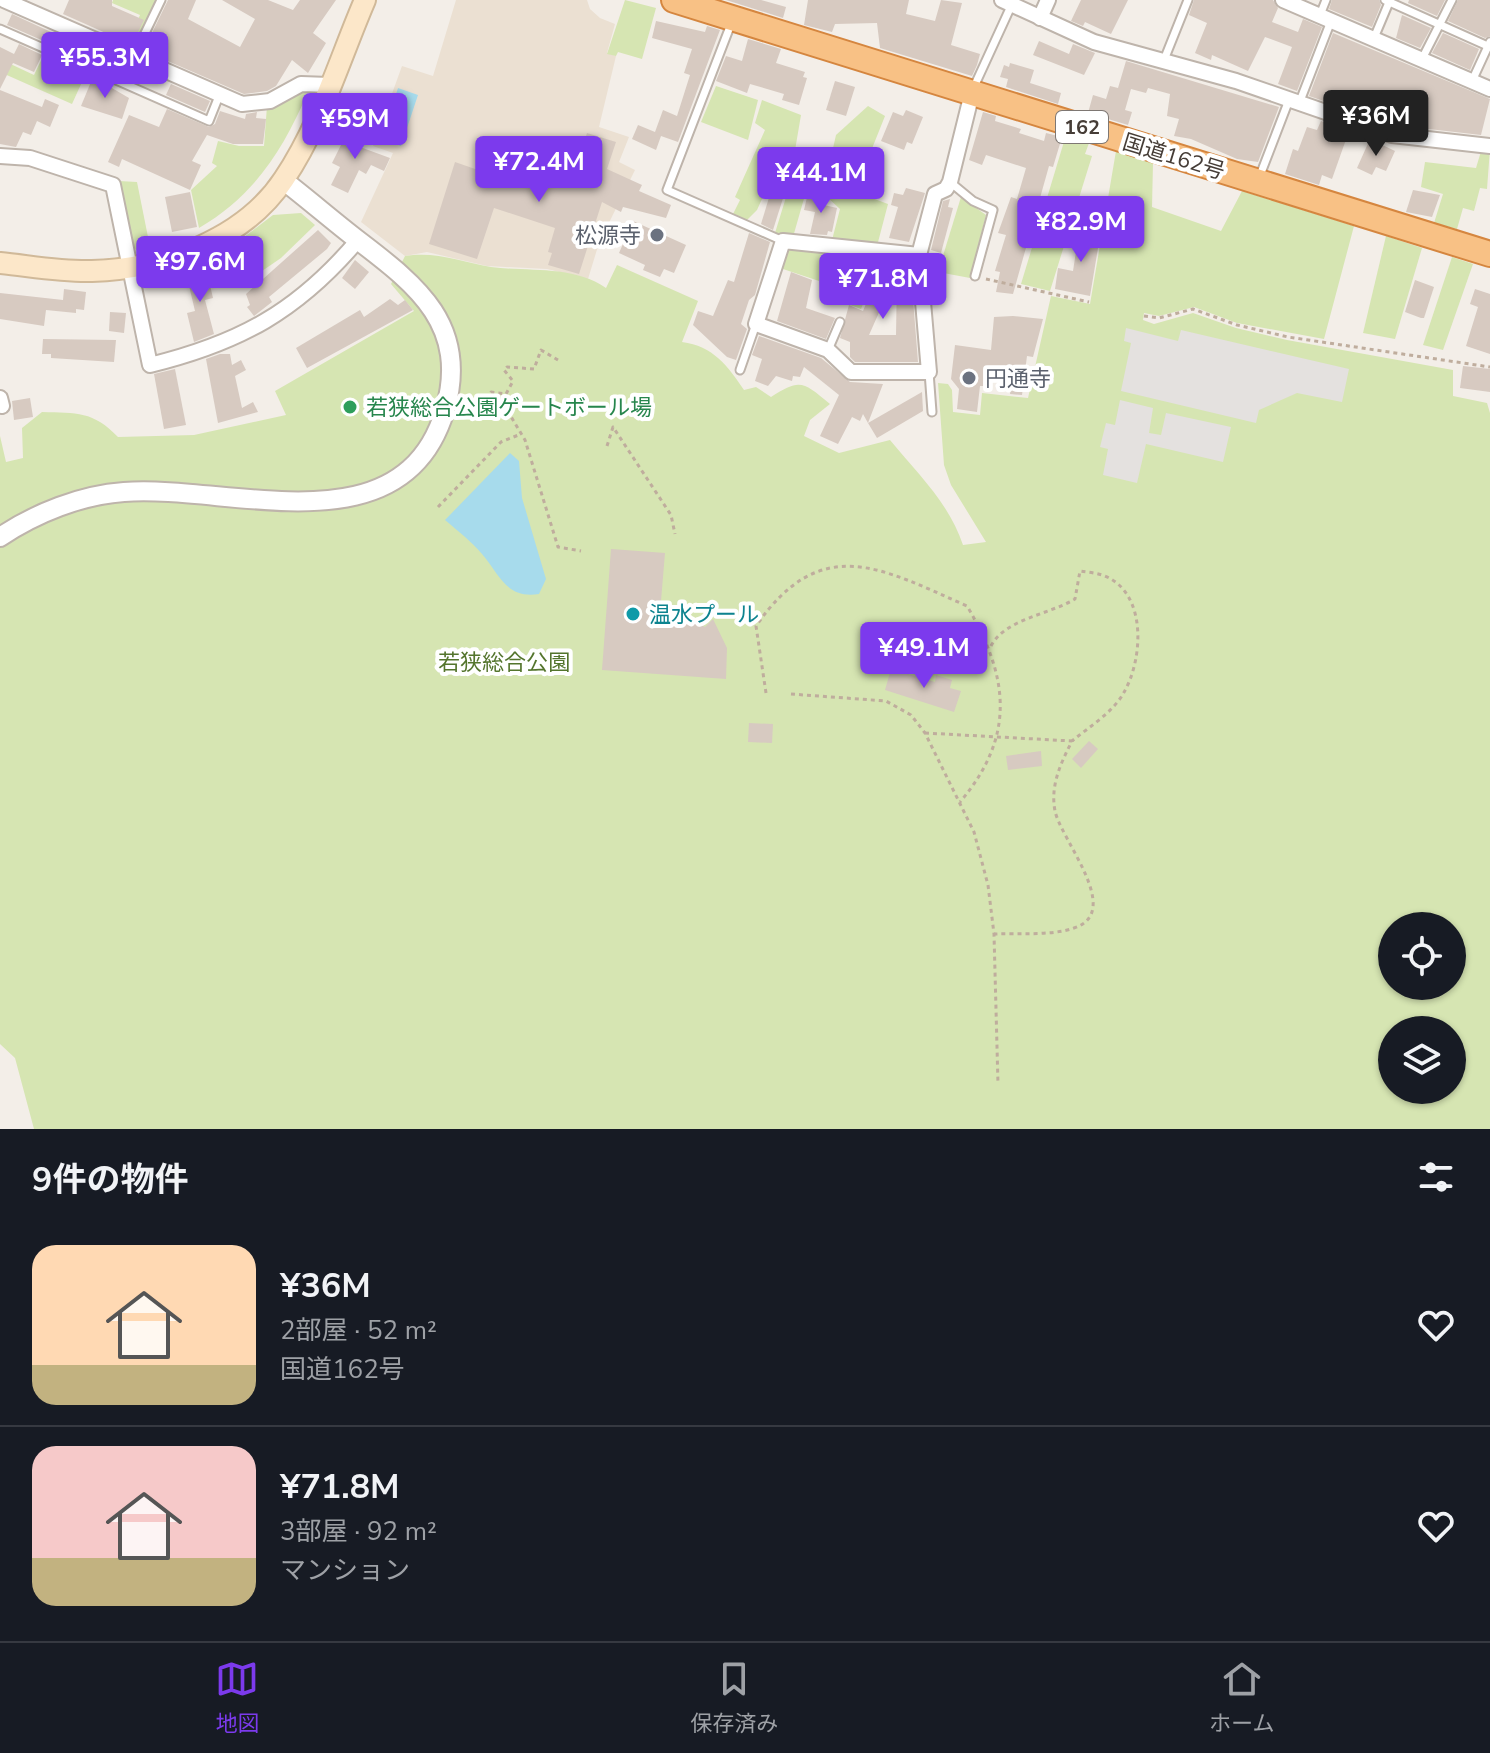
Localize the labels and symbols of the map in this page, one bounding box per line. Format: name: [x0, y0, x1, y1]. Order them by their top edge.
pin: ¥55.3M: [40, 32, 170, 100]
pin: ¥36M: [1329, 90, 1423, 158]
pin: ¥59M: [308, 93, 402, 161]
road number: 162: [1056, 111, 1108, 143]
street label: 国道162号: [1119, 127, 1229, 187]
pin: ¥72.4M: [474, 136, 604, 204]
pin: ¥44.1M: [756, 147, 886, 215]
pin: ¥82.9M: [1016, 196, 1146, 264]
place label: 松源寺: [575, 221, 641, 251]
marker: 松源寺: [648, 226, 666, 244]
pin: ¥97.6M: [135, 236, 265, 304]
pin: ¥71.8M: [818, 253, 948, 321]
place label: 円通寺: [985, 364, 1051, 394]
marker: 円通寺: [960, 369, 978, 387]
place label: 若狭総合公園ゲートボール場: [366, 393, 652, 423]
marker: 若狭総合公園ゲートボール場: [341, 398, 359, 416]
place label: 温水プール: [649, 600, 759, 630]
marker: 温水プール: [624, 605, 642, 623]
pin: ¥49.1M: [859, 622, 989, 690]
park label: 若狭総合公園: [438, 648, 570, 678]

